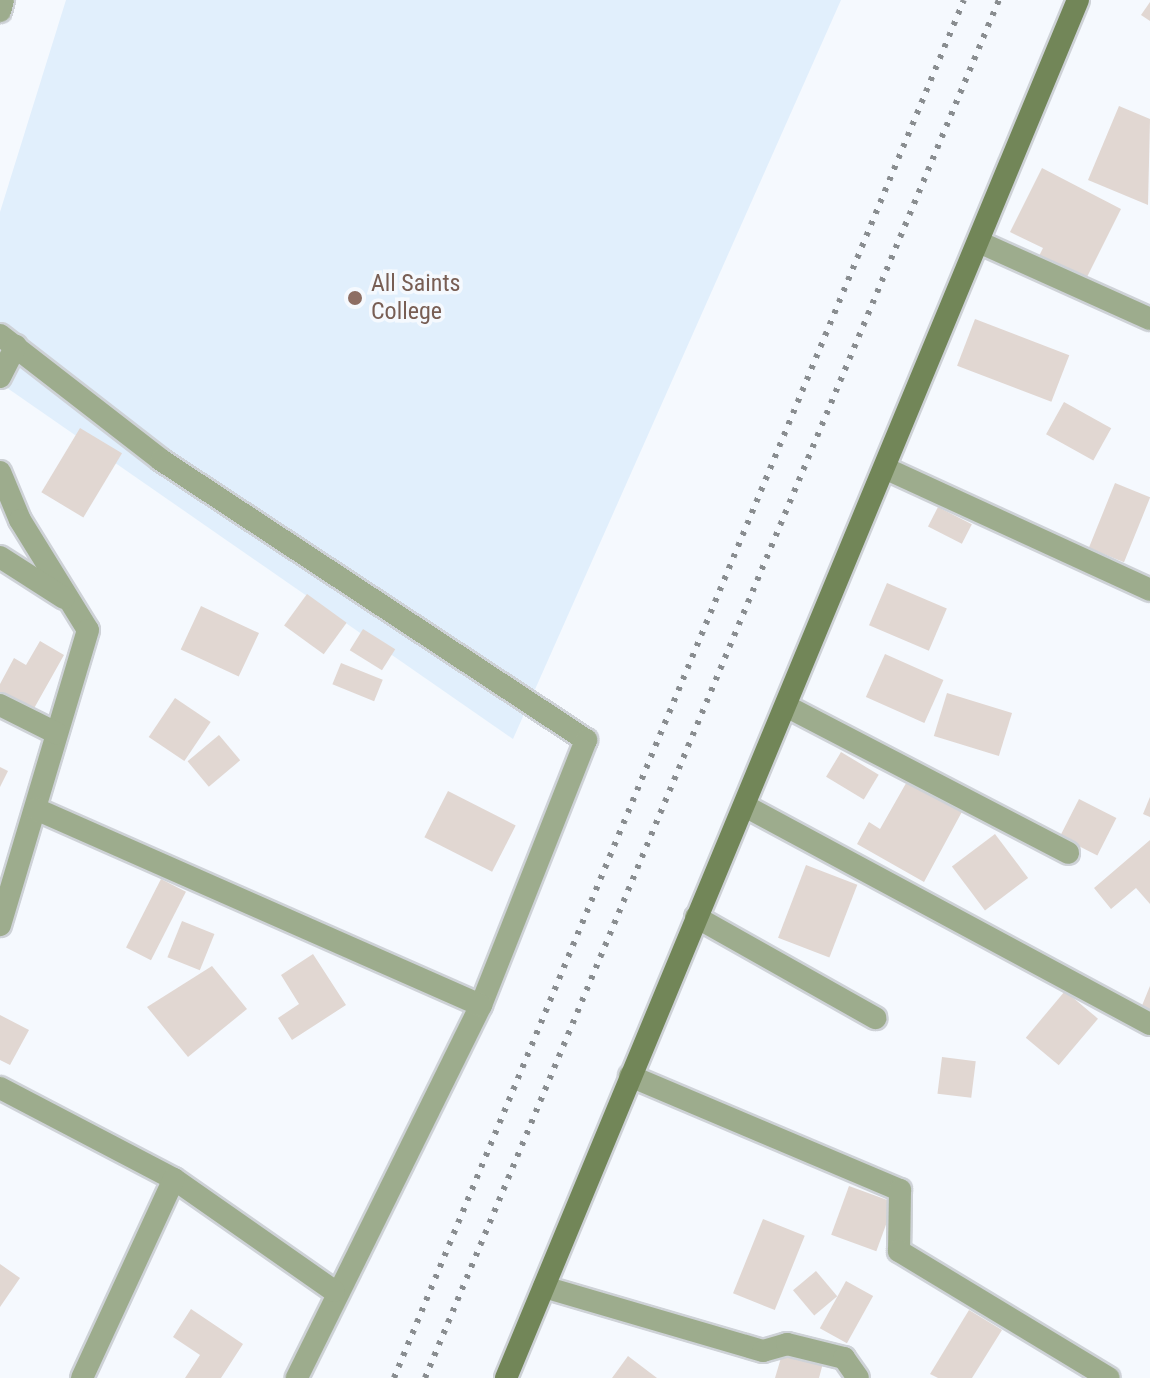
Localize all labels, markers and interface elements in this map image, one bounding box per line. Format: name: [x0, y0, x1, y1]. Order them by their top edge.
place label: All Saints College: [371, 270, 460, 326]
marker: All Saints College: [346, 289, 364, 307]

